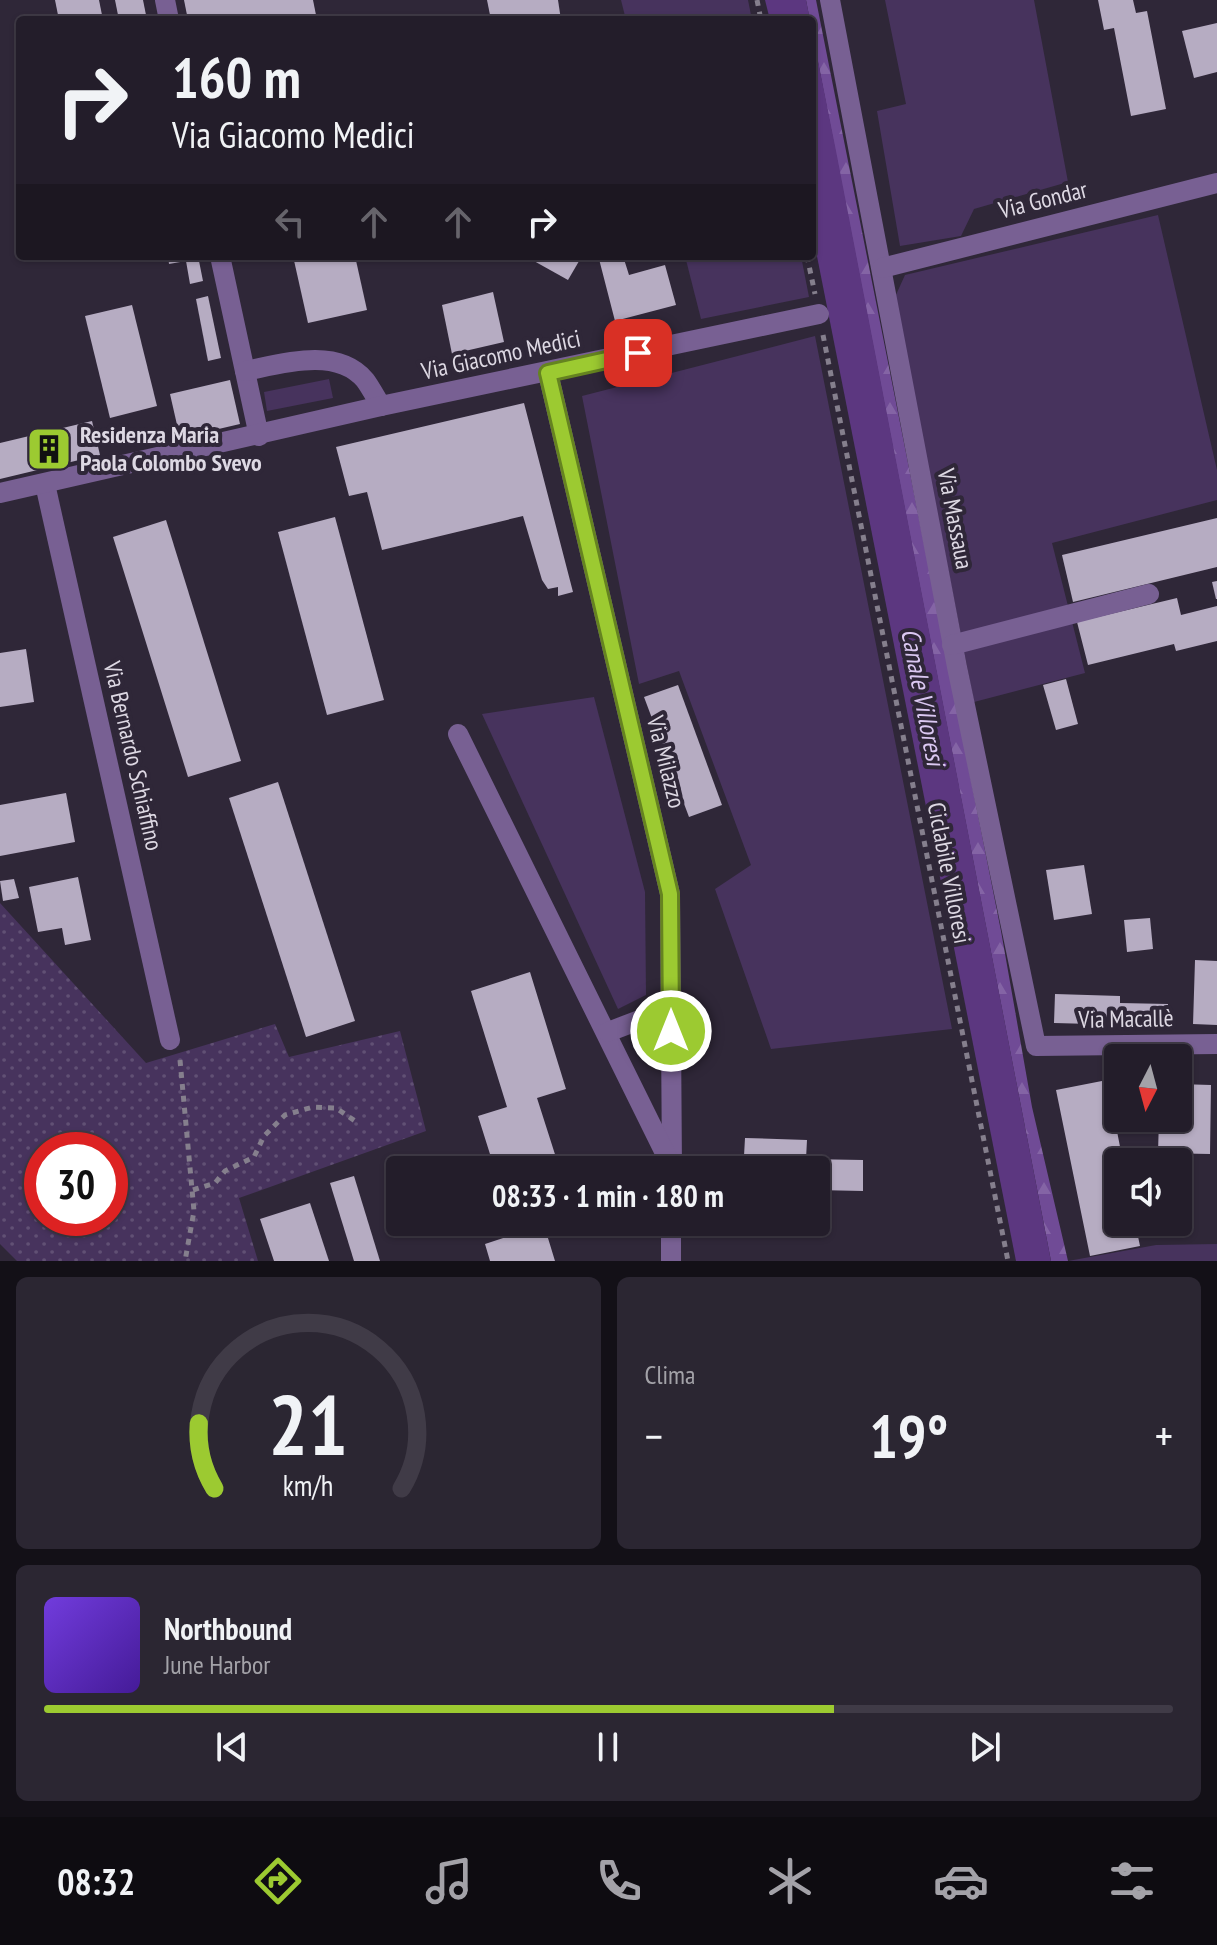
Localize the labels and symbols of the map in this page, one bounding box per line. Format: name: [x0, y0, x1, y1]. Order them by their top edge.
street label: Via Gondar: [994, 173, 1091, 226]
pin: [604, 319, 672, 387]
street label: Via Giacomo Medici: [418, 323, 583, 387]
place label: Residenza Maria Paola Colombo Svevo: [80, 419, 262, 478]
building icon: Residenza Maria Paola Colombo Svevo: [25, 425, 73, 473]
street label: Via Massaua: [930, 465, 980, 572]
water label: Canale Villoresi: [894, 626, 954, 771]
street label: Via Bernardo Schiaffino: [96, 657, 170, 853]
street label: Via Milazzo: [640, 712, 693, 811]
street label: Ciclabile Villoresi: [921, 800, 978, 946]
position arrow: [629, 989, 713, 1073]
street label: Via Macallè: [1077, 1002, 1174, 1035]
north arrow: [1104, 1044, 1192, 1132]
speed limit sign: 30: [24, 1132, 128, 1236]

